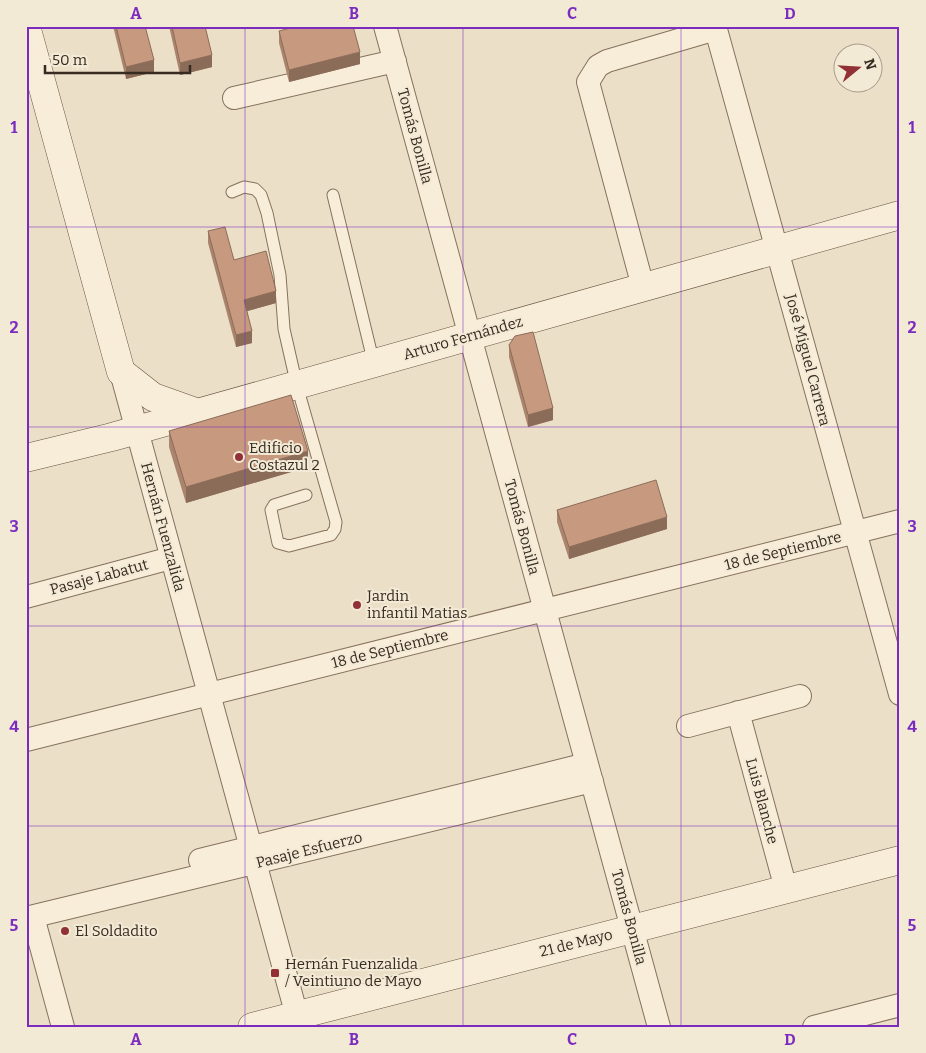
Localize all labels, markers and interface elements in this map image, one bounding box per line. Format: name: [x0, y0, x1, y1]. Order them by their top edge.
text: A: [130, 4, 142, 23]
text: B: [349, 4, 359, 23]
text: C: [567, 4, 577, 23]
text: D: [784, 4, 796, 23]
scale bar: [45, 42, 190, 74]
north arrow: [834, 42, 884, 92]
text: 50 m: [52, 51, 88, 69]
text: N: [860, 56, 880, 72]
street label: Tomás Bonilla: [394, 86, 436, 186]
text: 1: [11, 118, 18, 137]
text: 1: [909, 118, 916, 137]
street label: José Miguel Carrera: [781, 291, 834, 428]
street label: Arturo Fernández: [401, 312, 525, 364]
text: 2: [9, 318, 19, 337]
text: 2: [907, 318, 917, 337]
place label: Edificio Costazul 2: [249, 439, 320, 474]
marker: Edificio Costazul 2: [233, 451, 245, 463]
street label: Hernán Fuenzalida: [137, 460, 189, 594]
street label: Tomás Bonilla: [501, 477, 543, 577]
text: 3: [9, 517, 19, 536]
text: 3: [907, 517, 917, 536]
street label: 18 de Septiembre: [723, 528, 843, 574]
street label: Pasaje Labatut: [48, 555, 151, 599]
place label: Jardin infantil Matias: [366, 587, 467, 622]
marker: Jardin infantil Matias: [351, 599, 363, 611]
street label: 18 de Septiembre: [330, 626, 450, 672]
text: 4: [9, 717, 19, 736]
text: 4: [907, 717, 917, 736]
street label: Luis Blanche: [742, 756, 782, 846]
street label: Pasaje Esfuerzo: [254, 828, 364, 872]
street label: Tomás Bonilla: [608, 867, 650, 967]
text: 5: [10, 916, 19, 935]
text: 5: [908, 916, 917, 935]
place label: El Soldadito: [75, 922, 158, 940]
marker: El Soldadito: [59, 925, 71, 937]
street label: 21 de Mayo: [538, 925, 614, 961]
place label: Hernán Fuenzalida / Veintiuno de Mayo: [285, 955, 422, 990]
marker: Hernán Fuenzalida / Veintiuno de Mayo: [269, 967, 281, 979]
text: A: [130, 1030, 142, 1049]
text: B: [349, 1030, 359, 1049]
text: C: [567, 1030, 577, 1049]
text: D: [784, 1030, 796, 1049]

